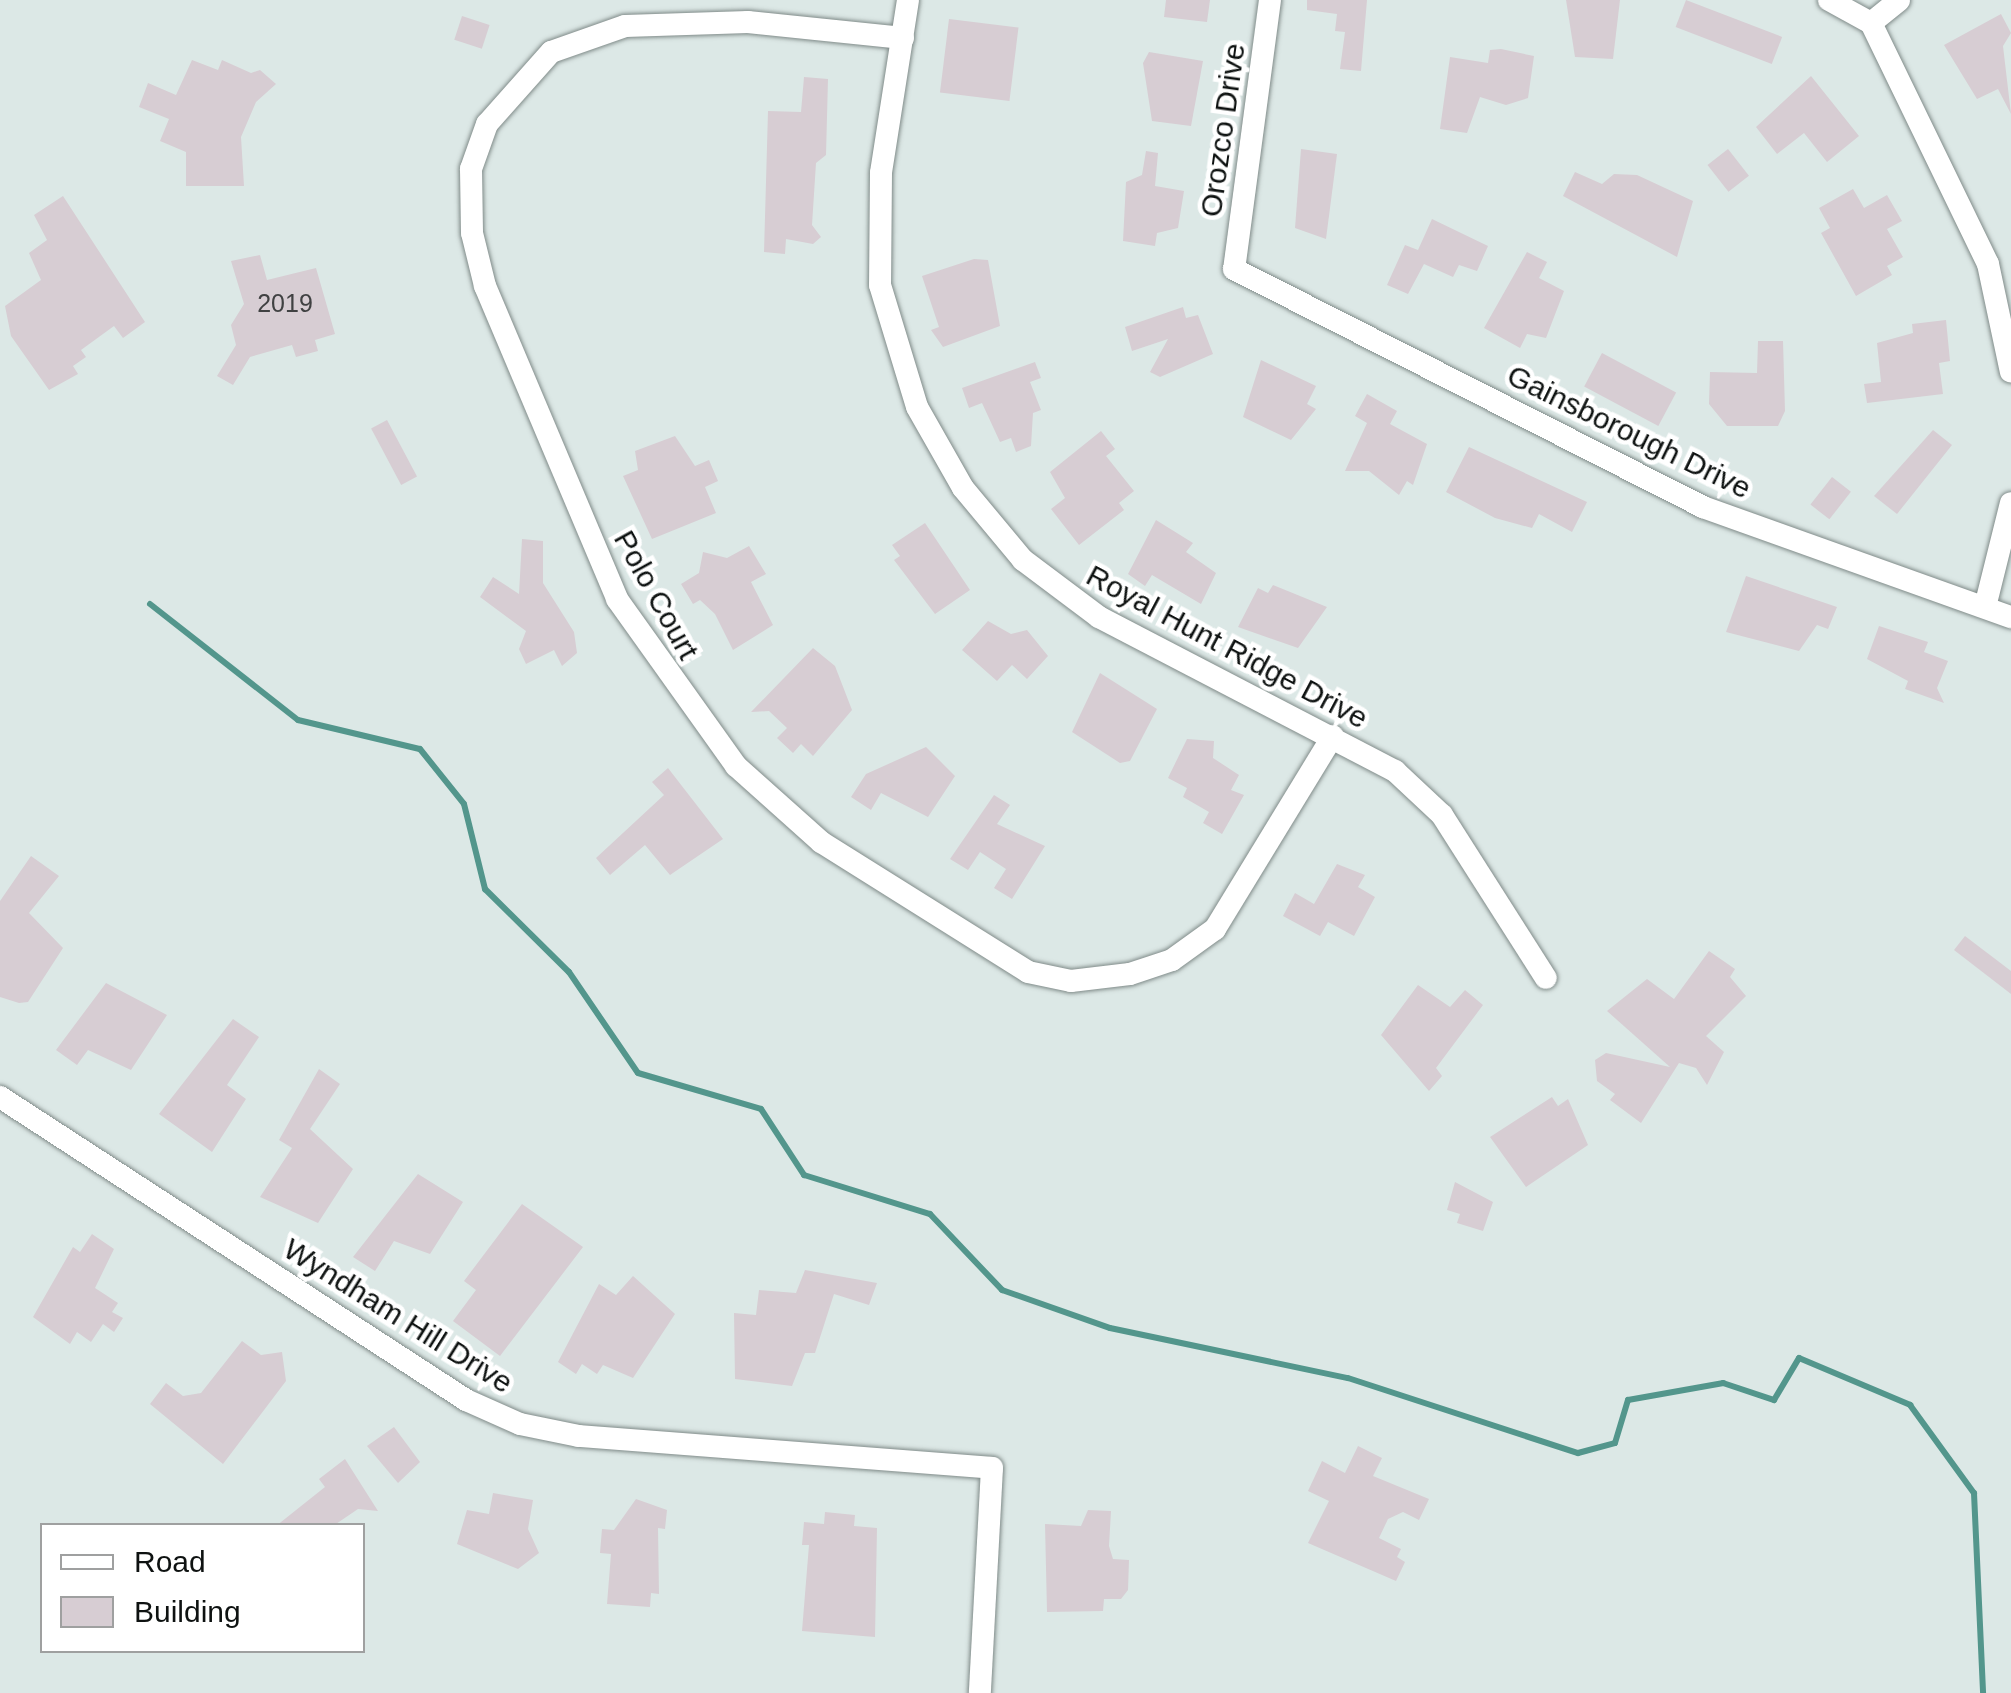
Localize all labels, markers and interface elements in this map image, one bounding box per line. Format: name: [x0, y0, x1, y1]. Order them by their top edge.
street label: Orozco Drive: [1193, 41, 1253, 219]
house number: 2019: [257, 288, 313, 318]
street label: Gainsborough Drive: [1501, 357, 1757, 507]
street label: Polo Court: [606, 524, 706, 666]
street label: Royal Hunt Ridge Drive: [1080, 558, 1374, 736]
street label: Wyndham Hill Drive: [277, 1231, 519, 1401]
legend: [40, 1523, 365, 1653]
text: Road: [134, 1545, 206, 1578]
text: Building: [134, 1595, 241, 1628]

